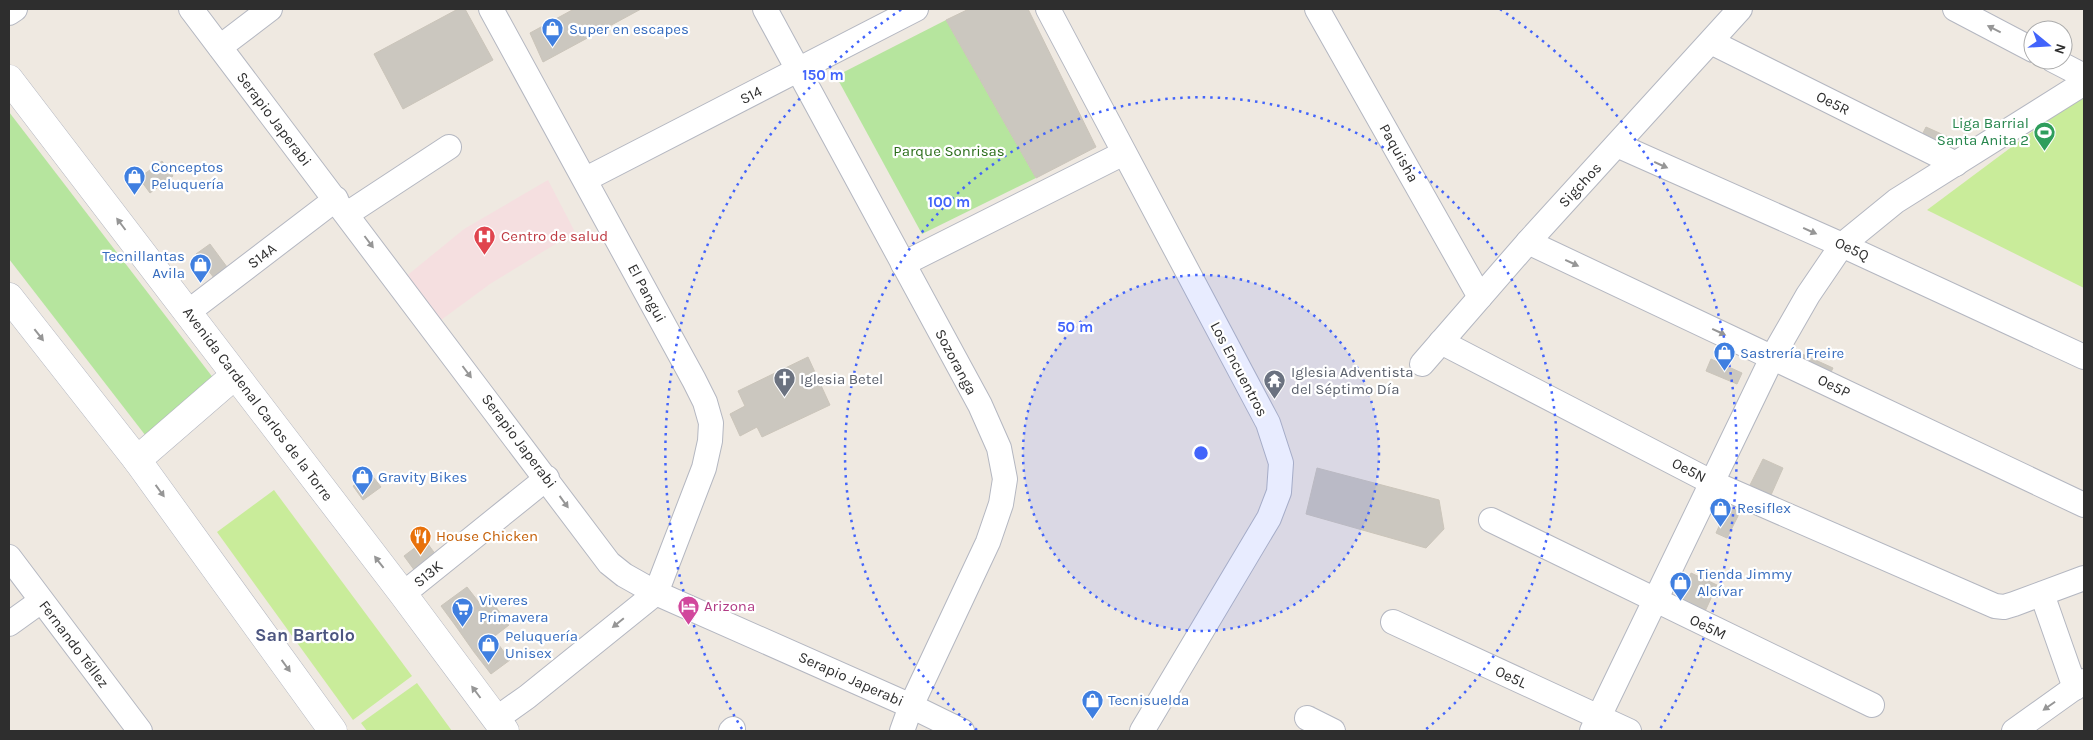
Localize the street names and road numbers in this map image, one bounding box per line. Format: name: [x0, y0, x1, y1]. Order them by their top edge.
street label: Serapio Japerabi: [233, 68, 315, 170]
street label: S14: [737, 82, 766, 108]
street label: Oe5R: [1813, 87, 1853, 119]
street label: Paquisha: [1376, 121, 1422, 185]
street label: Sigchos: [1555, 159, 1605, 211]
street label: Oe5Q: [1832, 233, 1872, 265]
street label: S14A: [244, 239, 280, 273]
street label: El Pangui: [624, 261, 670, 325]
street label: Avenida Cardenal Carlos de la Torre: [179, 303, 337, 505]
street label: Los Encuentros: [1206, 318, 1272, 420]
street label: Sozoranga: [931, 326, 981, 398]
street label: Oe5P: [1815, 370, 1853, 402]
street label: Serapio Japerabi: [478, 390, 560, 492]
street label: Oe5N: [1669, 454, 1709, 486]
street label: S13K: [410, 557, 446, 591]
street label: Fernando Téllez: [35, 597, 113, 691]
street label: Oe5M: [1687, 610, 1729, 644]
street label: Serapio Japerabi: [796, 648, 906, 710]
street label: Oe5L: [1492, 662, 1530, 692]

